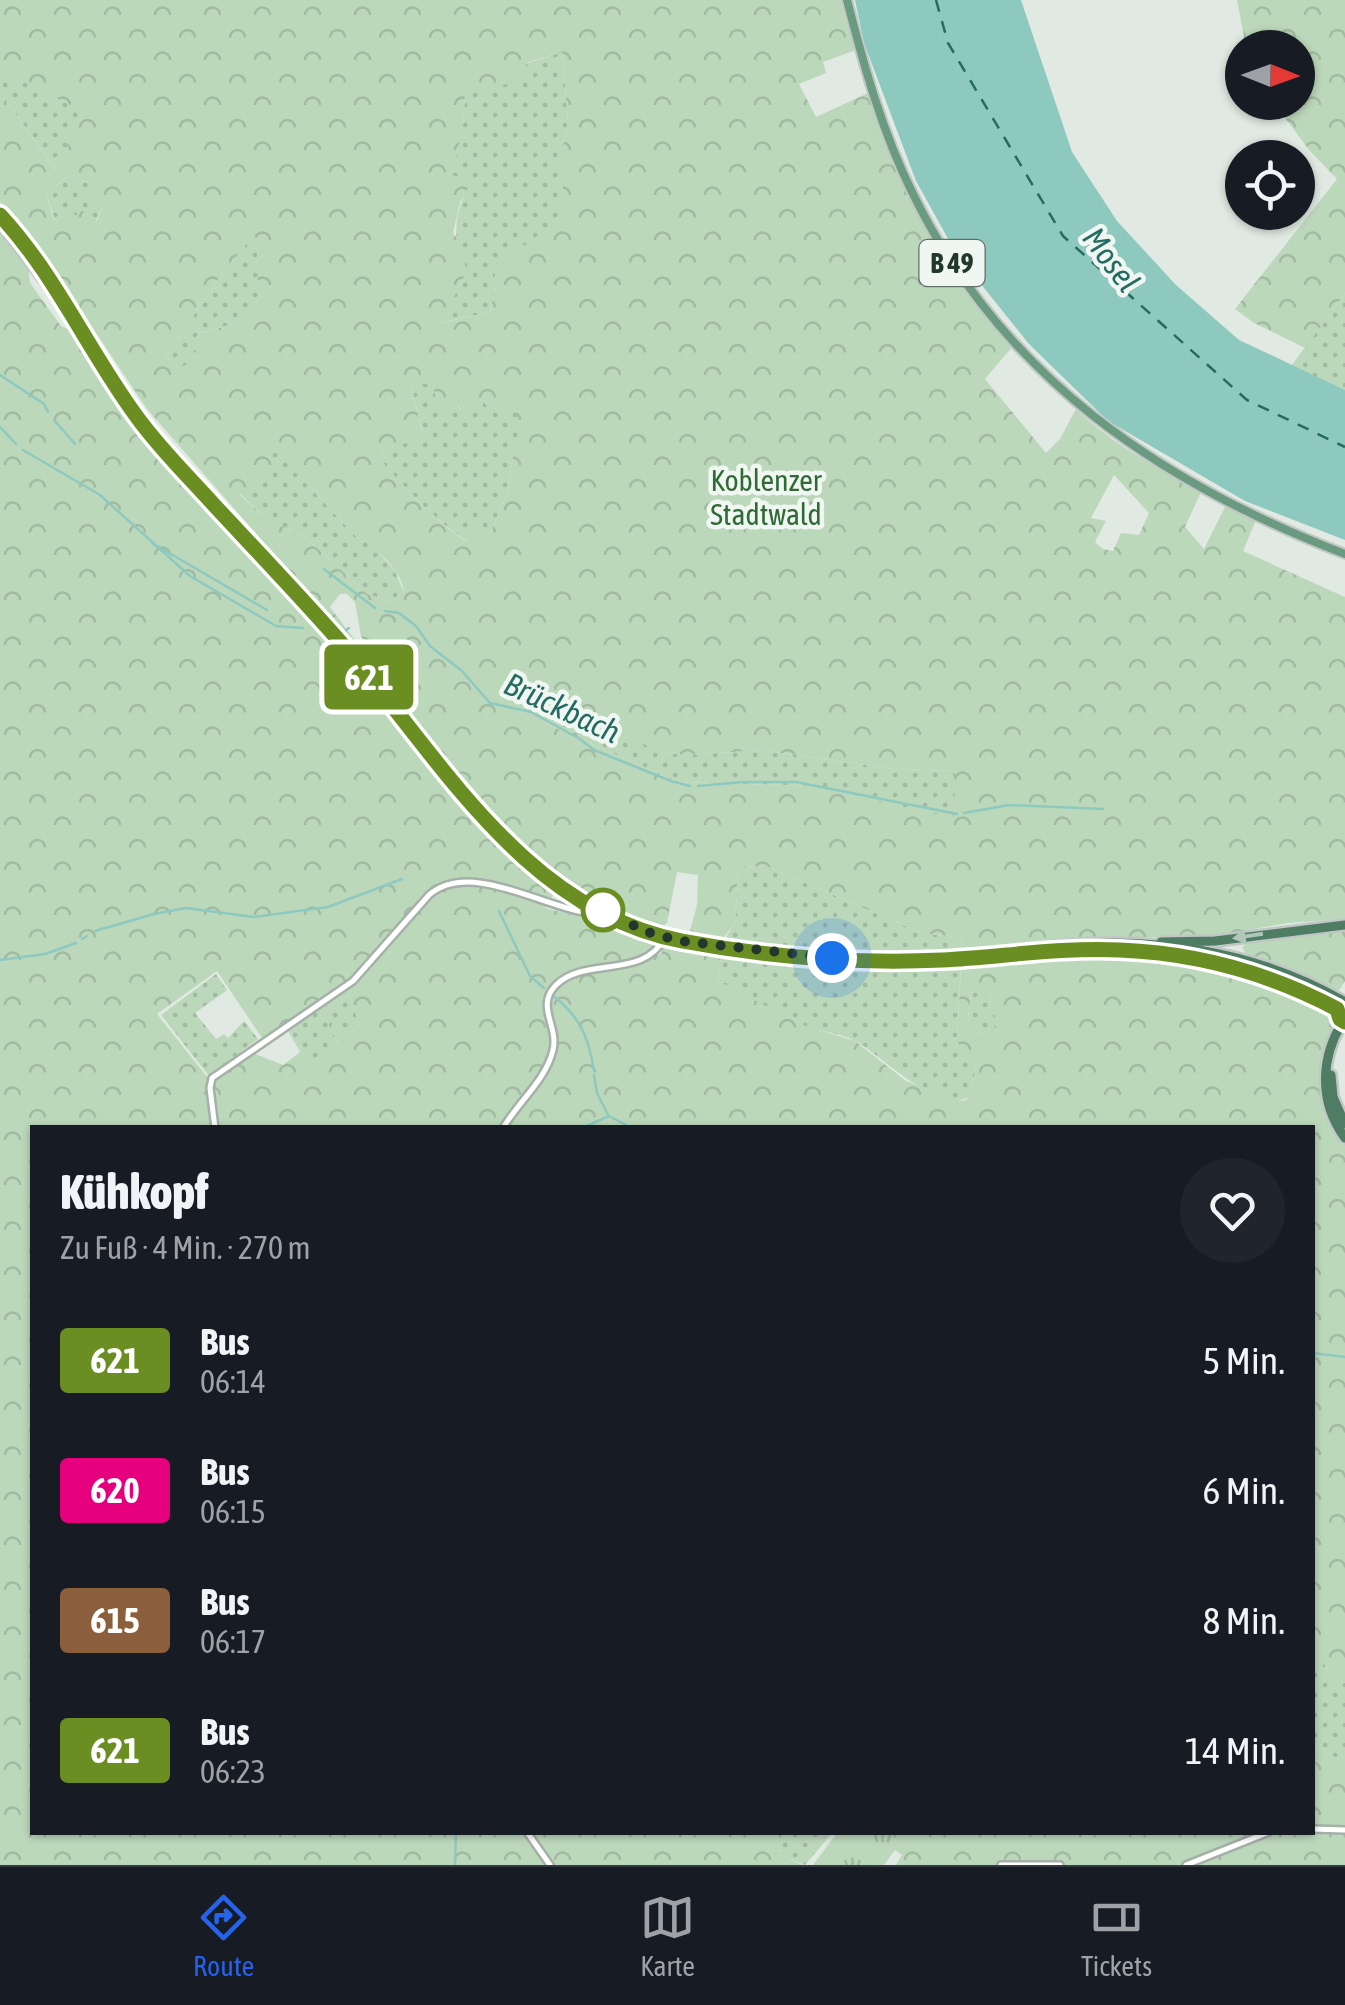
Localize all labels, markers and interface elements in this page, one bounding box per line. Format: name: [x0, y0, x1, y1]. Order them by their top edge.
north arrow: [1225, 30, 1315, 120]
map controls: [1225, 30, 1315, 230]
button: locate: [1225, 140, 1315, 230]
water label: Mosel: [1075, 220, 1147, 299]
road number: B 49: [920, 240, 984, 286]
park label: Koblenzer Stadtwald: [710, 463, 823, 531]
line badge: 621: [312, 644, 426, 710]
text: 621: [344, 657, 394, 697]
water label: Brückbach: [498, 665, 626, 750]
unlabelled marker: [582, 889, 624, 931]
one-way arrow: [1232, 929, 1263, 944]
your location: [807, 933, 857, 983]
button: heart: [1180, 1158, 1285, 1263]
text: Kühkopf: [60, 1164, 208, 1219]
text: Zu Fuß · 4 Min. · 270 m: [60, 1229, 311, 1266]
text: Bus: [200, 1320, 250, 1363]
text: 5 Min.: [1203, 1339, 1285, 1382]
text: 621: [90, 1340, 140, 1380]
text: 06:14: [200, 1363, 266, 1400]
text: Bus: [200, 1450, 250, 1493]
text: 6 Min.: [1203, 1469, 1285, 1512]
text: 620: [90, 1470, 140, 1510]
text: 06:15: [200, 1493, 266, 1530]
text: Bus: [200, 1580, 250, 1623]
text: 8 Min.: [1203, 1599, 1285, 1642]
text: 615: [90, 1600, 140, 1640]
text: 06:17: [200, 1623, 266, 1660]
text: Bus: [200, 1710, 250, 1753]
text: 14 Min.: [1185, 1729, 1285, 1772]
text: 621: [90, 1730, 140, 1770]
text: 06:23: [200, 1753, 266, 1790]
tab: Route: [193, 1890, 254, 1982]
tab: Karte: [640, 1890, 695, 1982]
tab: Tickets: [1081, 1890, 1152, 1982]

